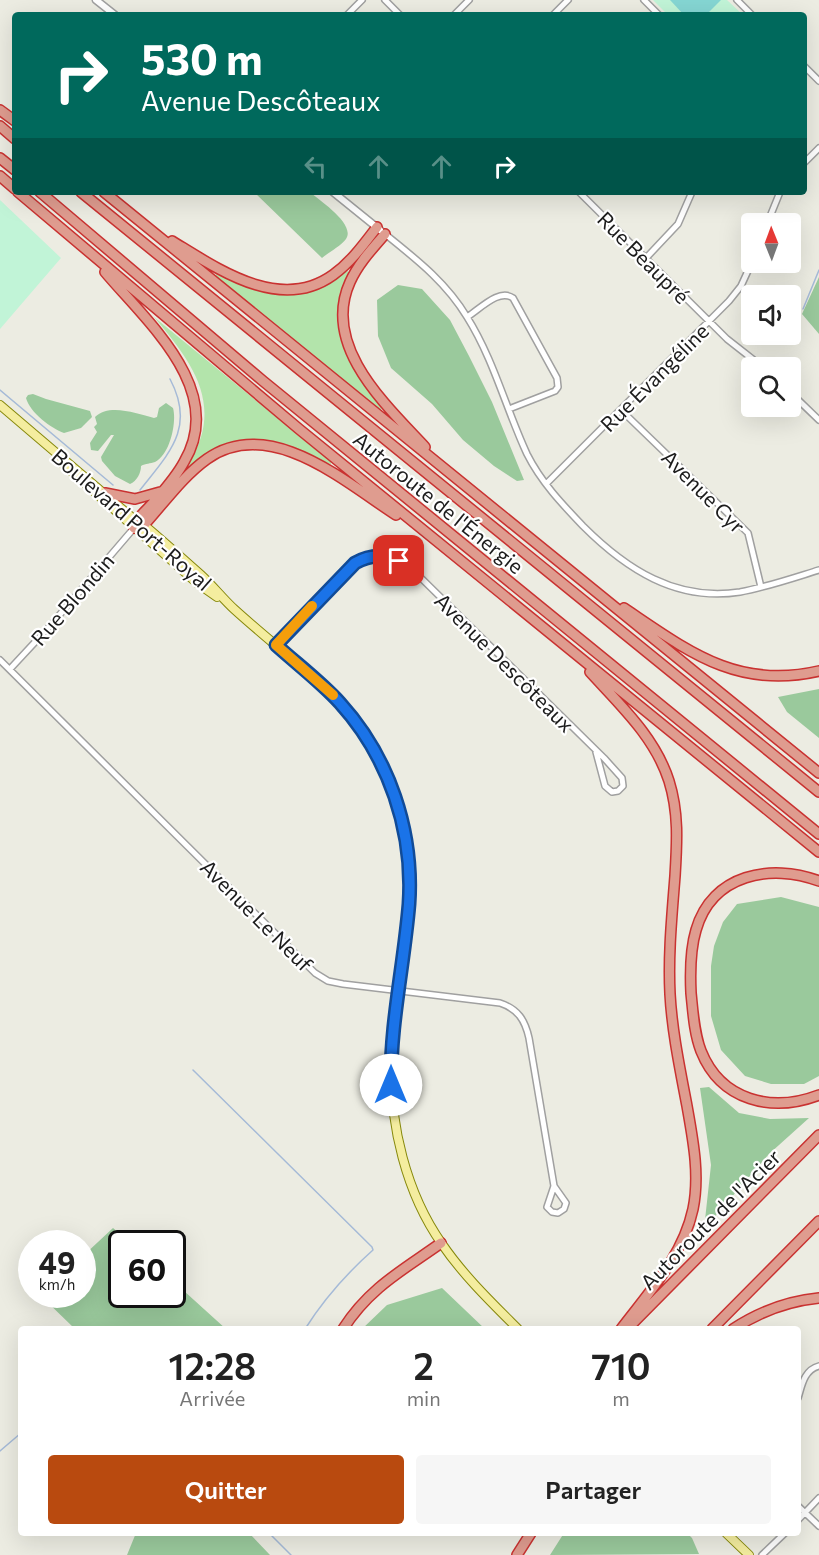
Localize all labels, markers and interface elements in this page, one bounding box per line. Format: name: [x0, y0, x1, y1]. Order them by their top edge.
text: 530 m: [141, 32, 263, 84]
icon: right: [42, 36, 120, 114]
text: Avenue Descôteaux: [141, 84, 381, 117]
icon: left: [299, 150, 332, 183]
icon: ahead: [362, 150, 395, 183]
icon: ahead: [425, 150, 458, 183]
icon: right: [488, 150, 521, 183]
street label: Rue Beaupré: [593, 206, 695, 308]
north arrow: [741, 213, 801, 273]
map controls: [741, 213, 801, 417]
button: sound: [741, 285, 801, 345]
street label: Rue Évangéline: [595, 318, 713, 436]
button: search: [741, 357, 801, 417]
street label: Autoroute de l'Énergie: [349, 426, 529, 578]
street label: Boulevard Port-Royal: [47, 443, 217, 595]
street label: Avenue Cyr: [657, 444, 751, 538]
pin: [373, 535, 424, 586]
icon: arrive: [382, 544, 415, 577]
street label: Rue Blondin: [25, 548, 119, 650]
street label: Avenue Descôteaux: [430, 587, 580, 737]
street label: Avenue Le Neuf: [196, 854, 319, 977]
position arrow: [359, 1053, 423, 1117]
street label: Autoroute de l'Acier: [635, 1144, 785, 1294]
speed limit sign: 60: [108, 1230, 186, 1308]
text: 49: [39, 1243, 75, 1280]
text: km/h: [39, 1275, 75, 1293]
text: 12:28: [168, 1343, 256, 1387]
text: 2: [414, 1343, 434, 1387]
text: 710: [591, 1343, 651, 1387]
text: Arrivée: [179, 1386, 245, 1410]
text: min: [407, 1386, 441, 1410]
text: m: [612, 1386, 630, 1410]
button: Quitter: [48, 1455, 404, 1524]
button: Partager: [416, 1455, 771, 1524]

